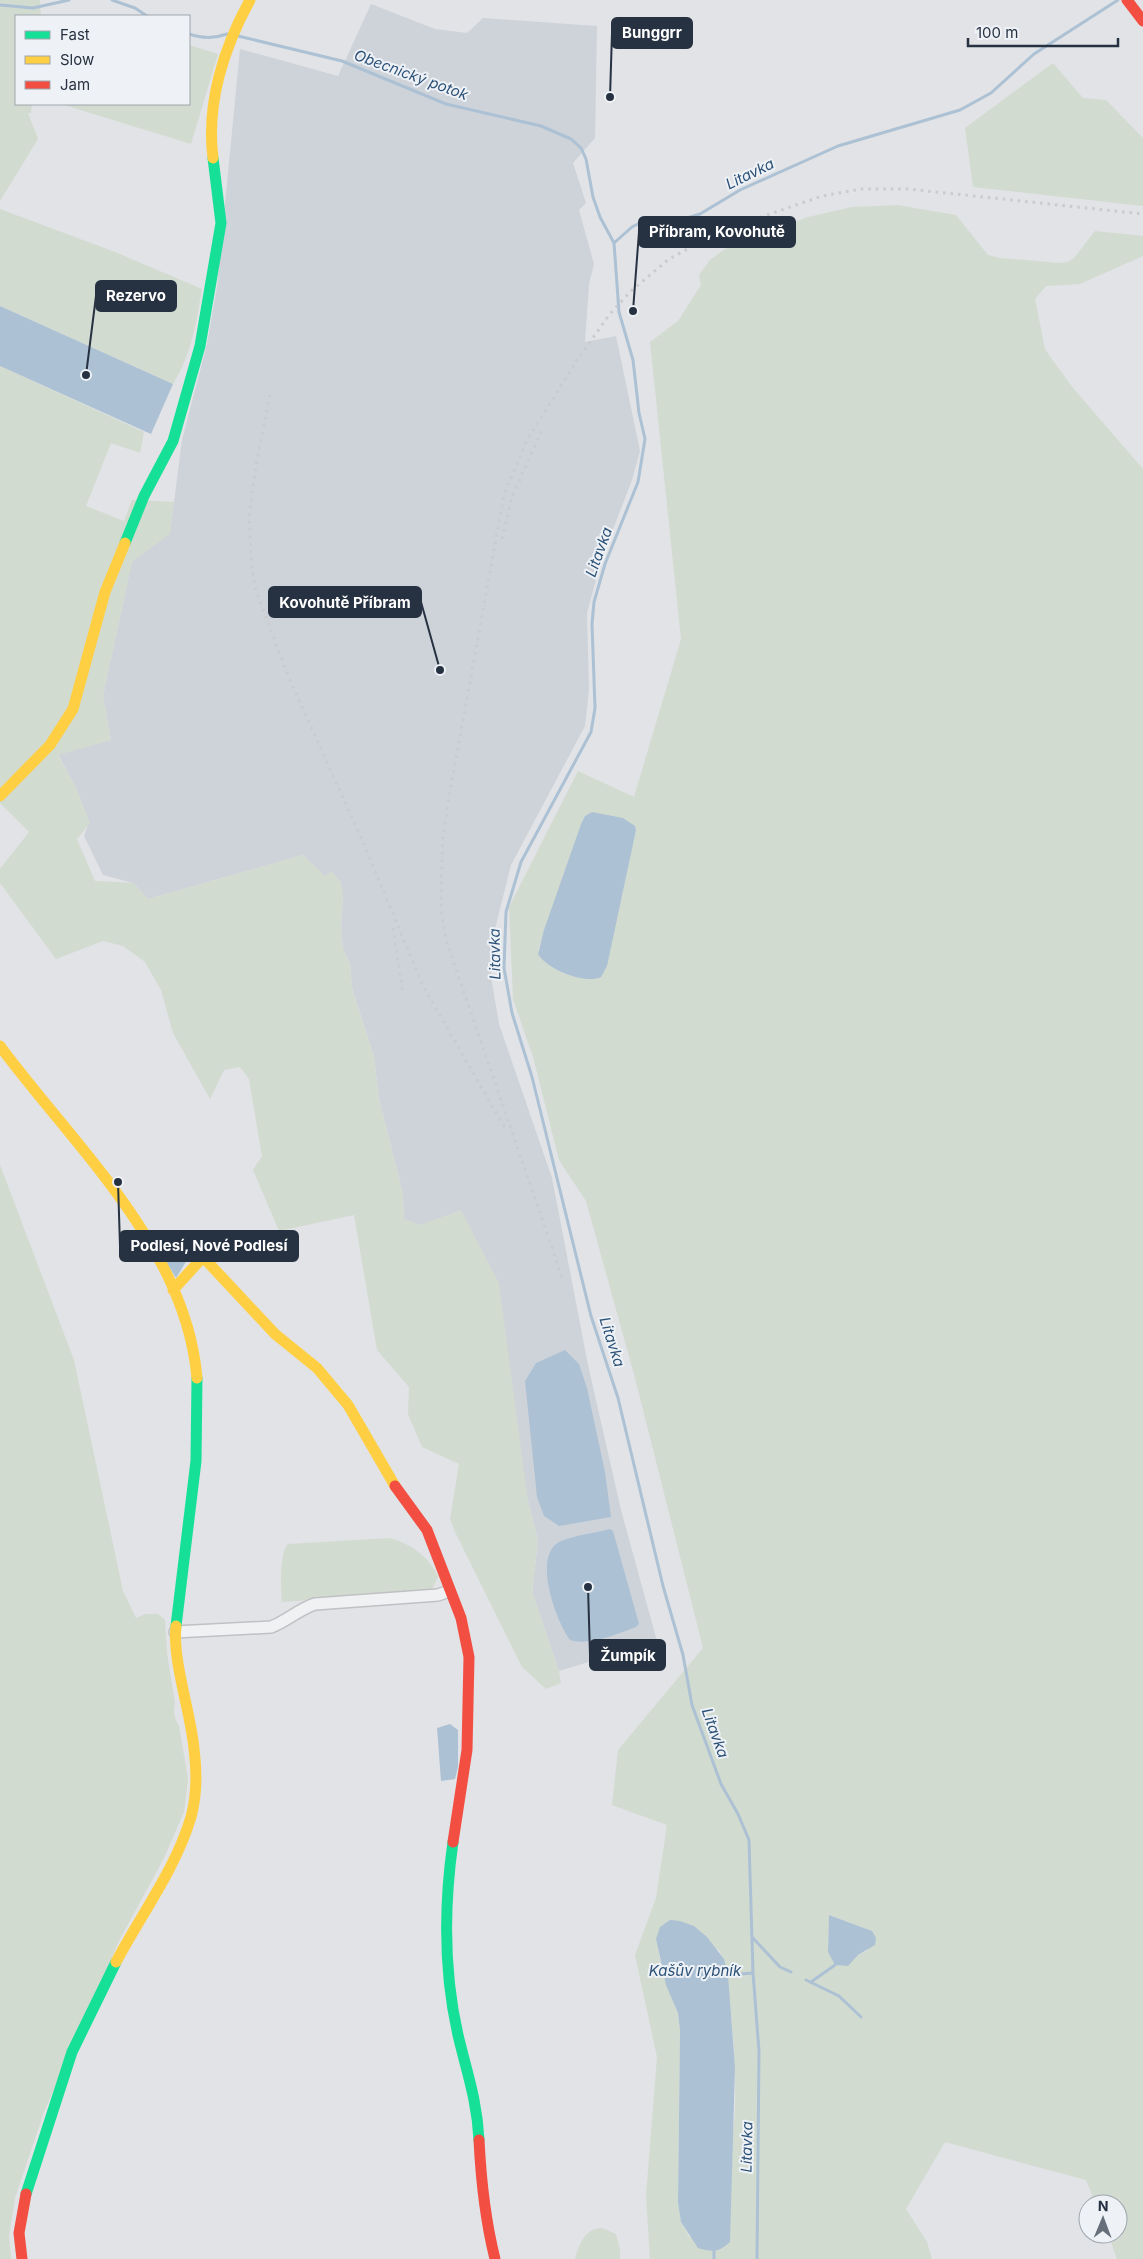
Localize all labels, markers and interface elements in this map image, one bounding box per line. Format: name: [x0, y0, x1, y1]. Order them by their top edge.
legend: [15, 15, 190, 105]
scale bar: [968, 15, 1118, 47]
callout: Bunggrr: [612, 18, 692, 48]
text: Bunggrr: [622, 23, 682, 42]
text: 100 m: [976, 23, 1018, 42]
text: Fast: [60, 25, 90, 44]
water label: Obecnický potok: [352, 45, 472, 104]
text: Slow: [60, 50, 94, 69]
text: Jam: [60, 75, 90, 94]
water label: Litavka: [722, 154, 777, 193]
callout: Příbram, Kovohutě: [639, 217, 795, 247]
text: Příbram, Kovohutě: [649, 222, 785, 241]
callout: Rezervo: [96, 281, 176, 311]
text: Rezervo: [106, 286, 166, 305]
water label: Litavka: [581, 524, 616, 579]
callout: Kovohutě Příbram: [269, 587, 421, 617]
text: Kovohutě Příbram: [279, 593, 411, 612]
water label: Litavka: [485, 928, 504, 980]
callout: Podlesí, Nové Podlesí: [120, 1231, 298, 1261]
text: Podlesí, Nové Podlesí: [130, 1236, 288, 1255]
water label: Litavka: [595, 1314, 629, 1369]
callout: Žumpík: [590, 1640, 665, 1670]
text: Žumpík: [600, 1646, 656, 1665]
water label: Litavka: [698, 1705, 733, 1760]
water label: Kašův rybník: [649, 1961, 742, 1980]
water label: Litavka: [737, 2121, 756, 2173]
north arrow: [1078, 2194, 1128, 2244]
text: N: [1098, 2197, 1109, 2214]

